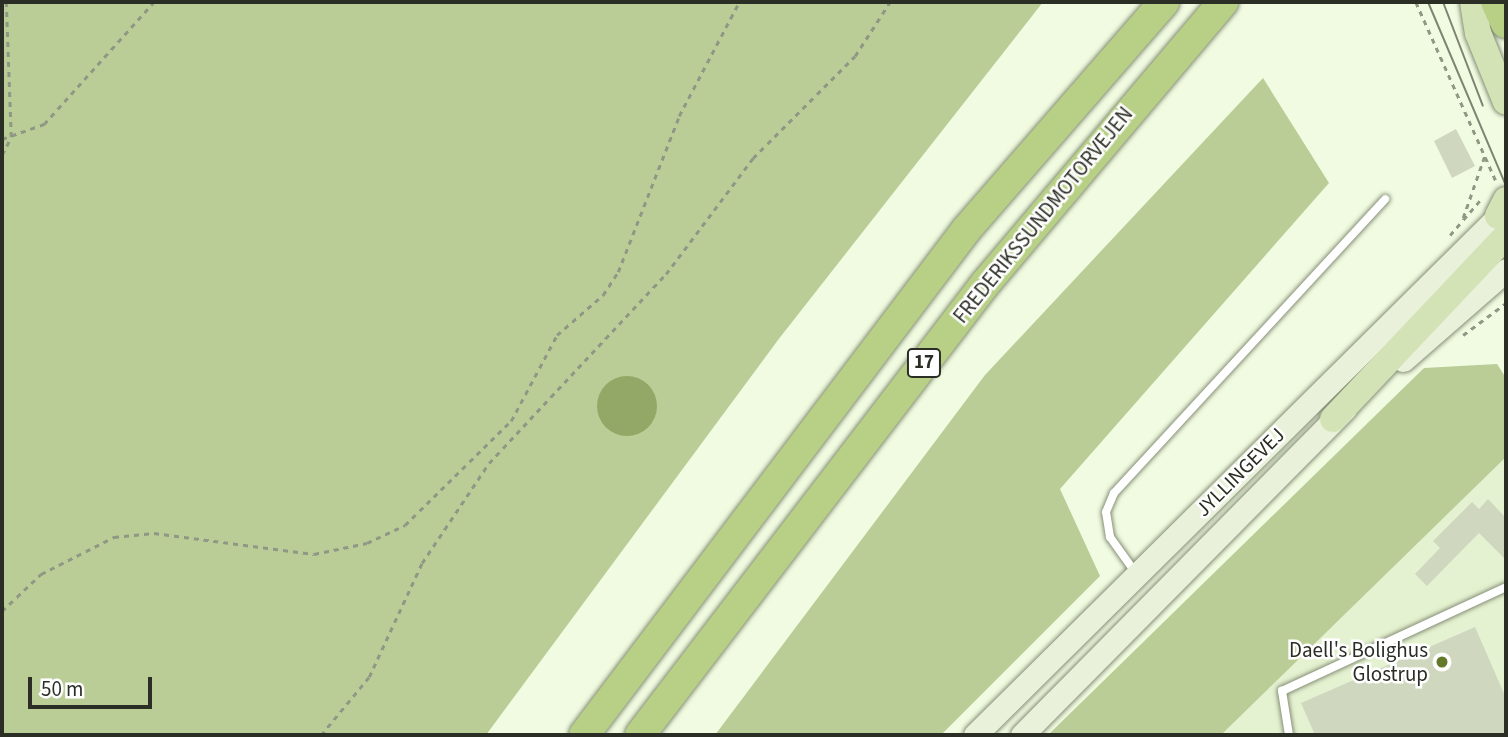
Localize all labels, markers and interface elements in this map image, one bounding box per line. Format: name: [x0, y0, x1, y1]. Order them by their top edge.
street label: FREDERIKSSUNDMOTORVEJEN: [948, 102, 1138, 328]
road number: 17: [906, 348, 942, 378]
street label: JYLLINGEVEJ: [1190, 422, 1290, 522]
place label: Daell's Bolighus Glostrup: [1289, 637, 1428, 687]
marker: Daell's Bolighus Glostrup: [1434, 654, 1450, 670]
scale bar: [32, 664, 156, 708]
text: 50 m: [41, 674, 83, 704]

